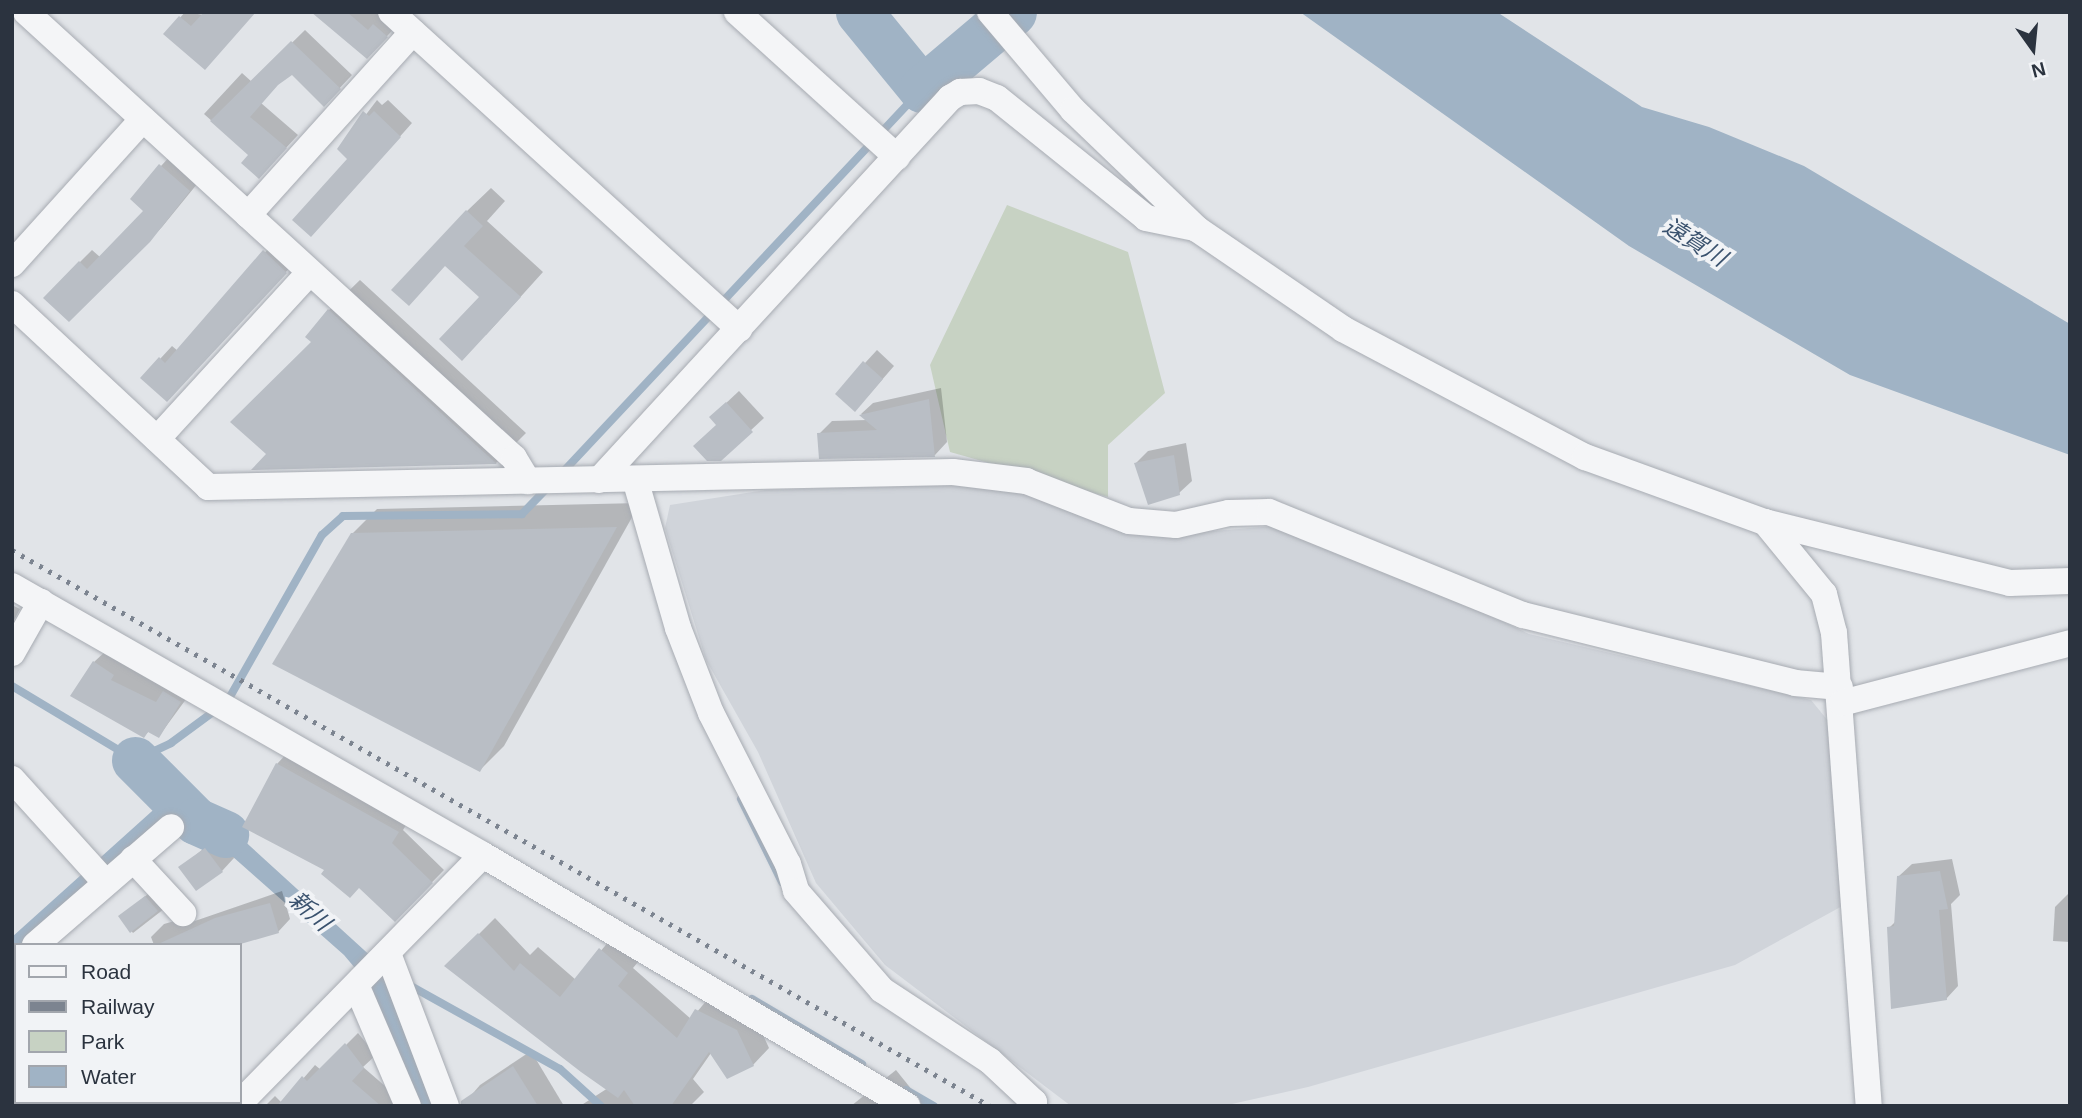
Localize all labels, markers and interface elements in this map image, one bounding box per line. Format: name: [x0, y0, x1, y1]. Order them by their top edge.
north arrow: [1998, 14, 2068, 84]
text: N: [2029, 58, 2048, 82]
water label: 遠賀川: [1658, 212, 1732, 272]
water label: 新川: [284, 885, 336, 937]
legend: [14, 943, 242, 1104]
text: Road: [81, 960, 131, 983]
text: Railway: [81, 995, 155, 1018]
text: Park: [81, 1030, 124, 1053]
text: Water: [81, 1065, 136, 1088]

